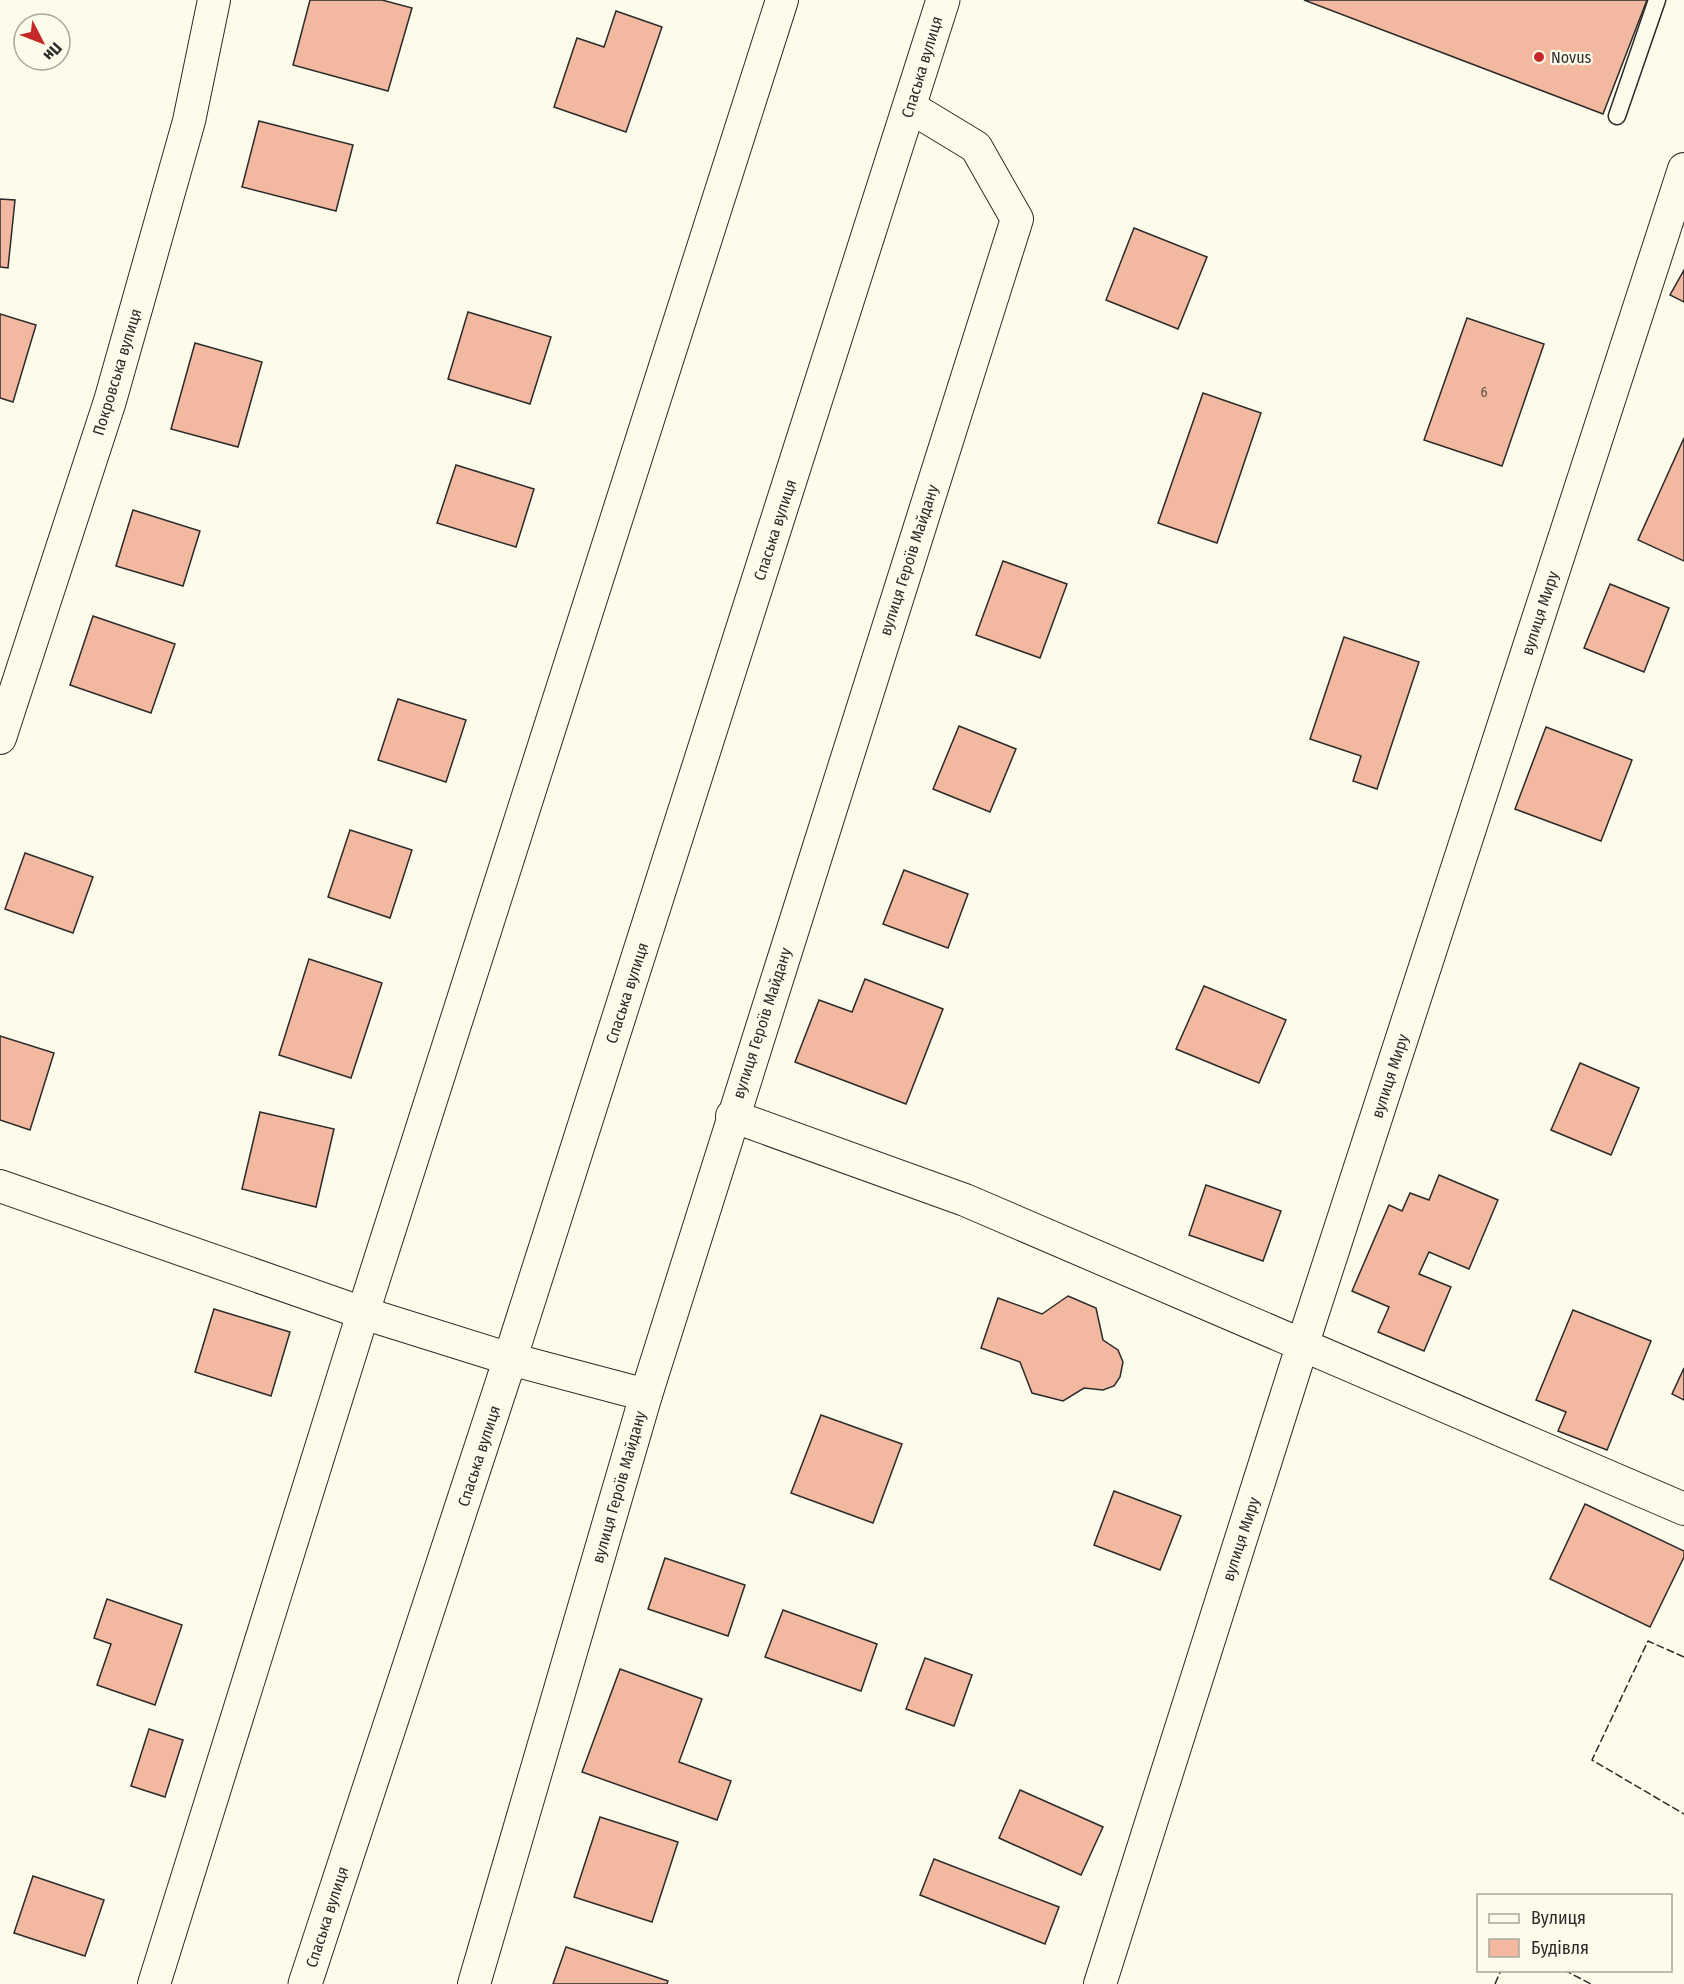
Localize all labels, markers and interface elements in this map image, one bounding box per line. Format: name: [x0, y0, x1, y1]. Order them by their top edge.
north arrow: [12, 12, 72, 72]
street label: Спаська вулиця: [898, 14, 946, 120]
text: Пн: [40, 39, 66, 65]
place label: Novus: [1551, 48, 1592, 67]
marker: Novus: [1532, 50, 1546, 64]
street label: Покровська вулиця: [89, 306, 145, 438]
house number: 6: [1481, 384, 1488, 401]
street label: Спаська вулиця: [750, 477, 800, 583]
street label: вулиця Героїв Майдану: [876, 481, 943, 638]
street label: вулиця Миру: [1517, 568, 1563, 657]
street label: Спаська вулиця: [602, 940, 652, 1046]
street label: вулиця Героїв Майдану: [729, 944, 796, 1101]
street label: вулиця Миру: [1367, 1031, 1413, 1120]
street label: Спаська вулиця: [454, 1403, 504, 1509]
street label: вулиця Героїв Майдану: [588, 1408, 650, 1565]
street label: вулиця Миру: [1218, 1494, 1264, 1583]
street label: Спаська вулиця: [302, 1864, 352, 1970]
legend: [1477, 1894, 1672, 1972]
text: Вулиця: [1531, 1907, 1586, 1929]
text: Будівля: [1531, 1937, 1589, 1959]

